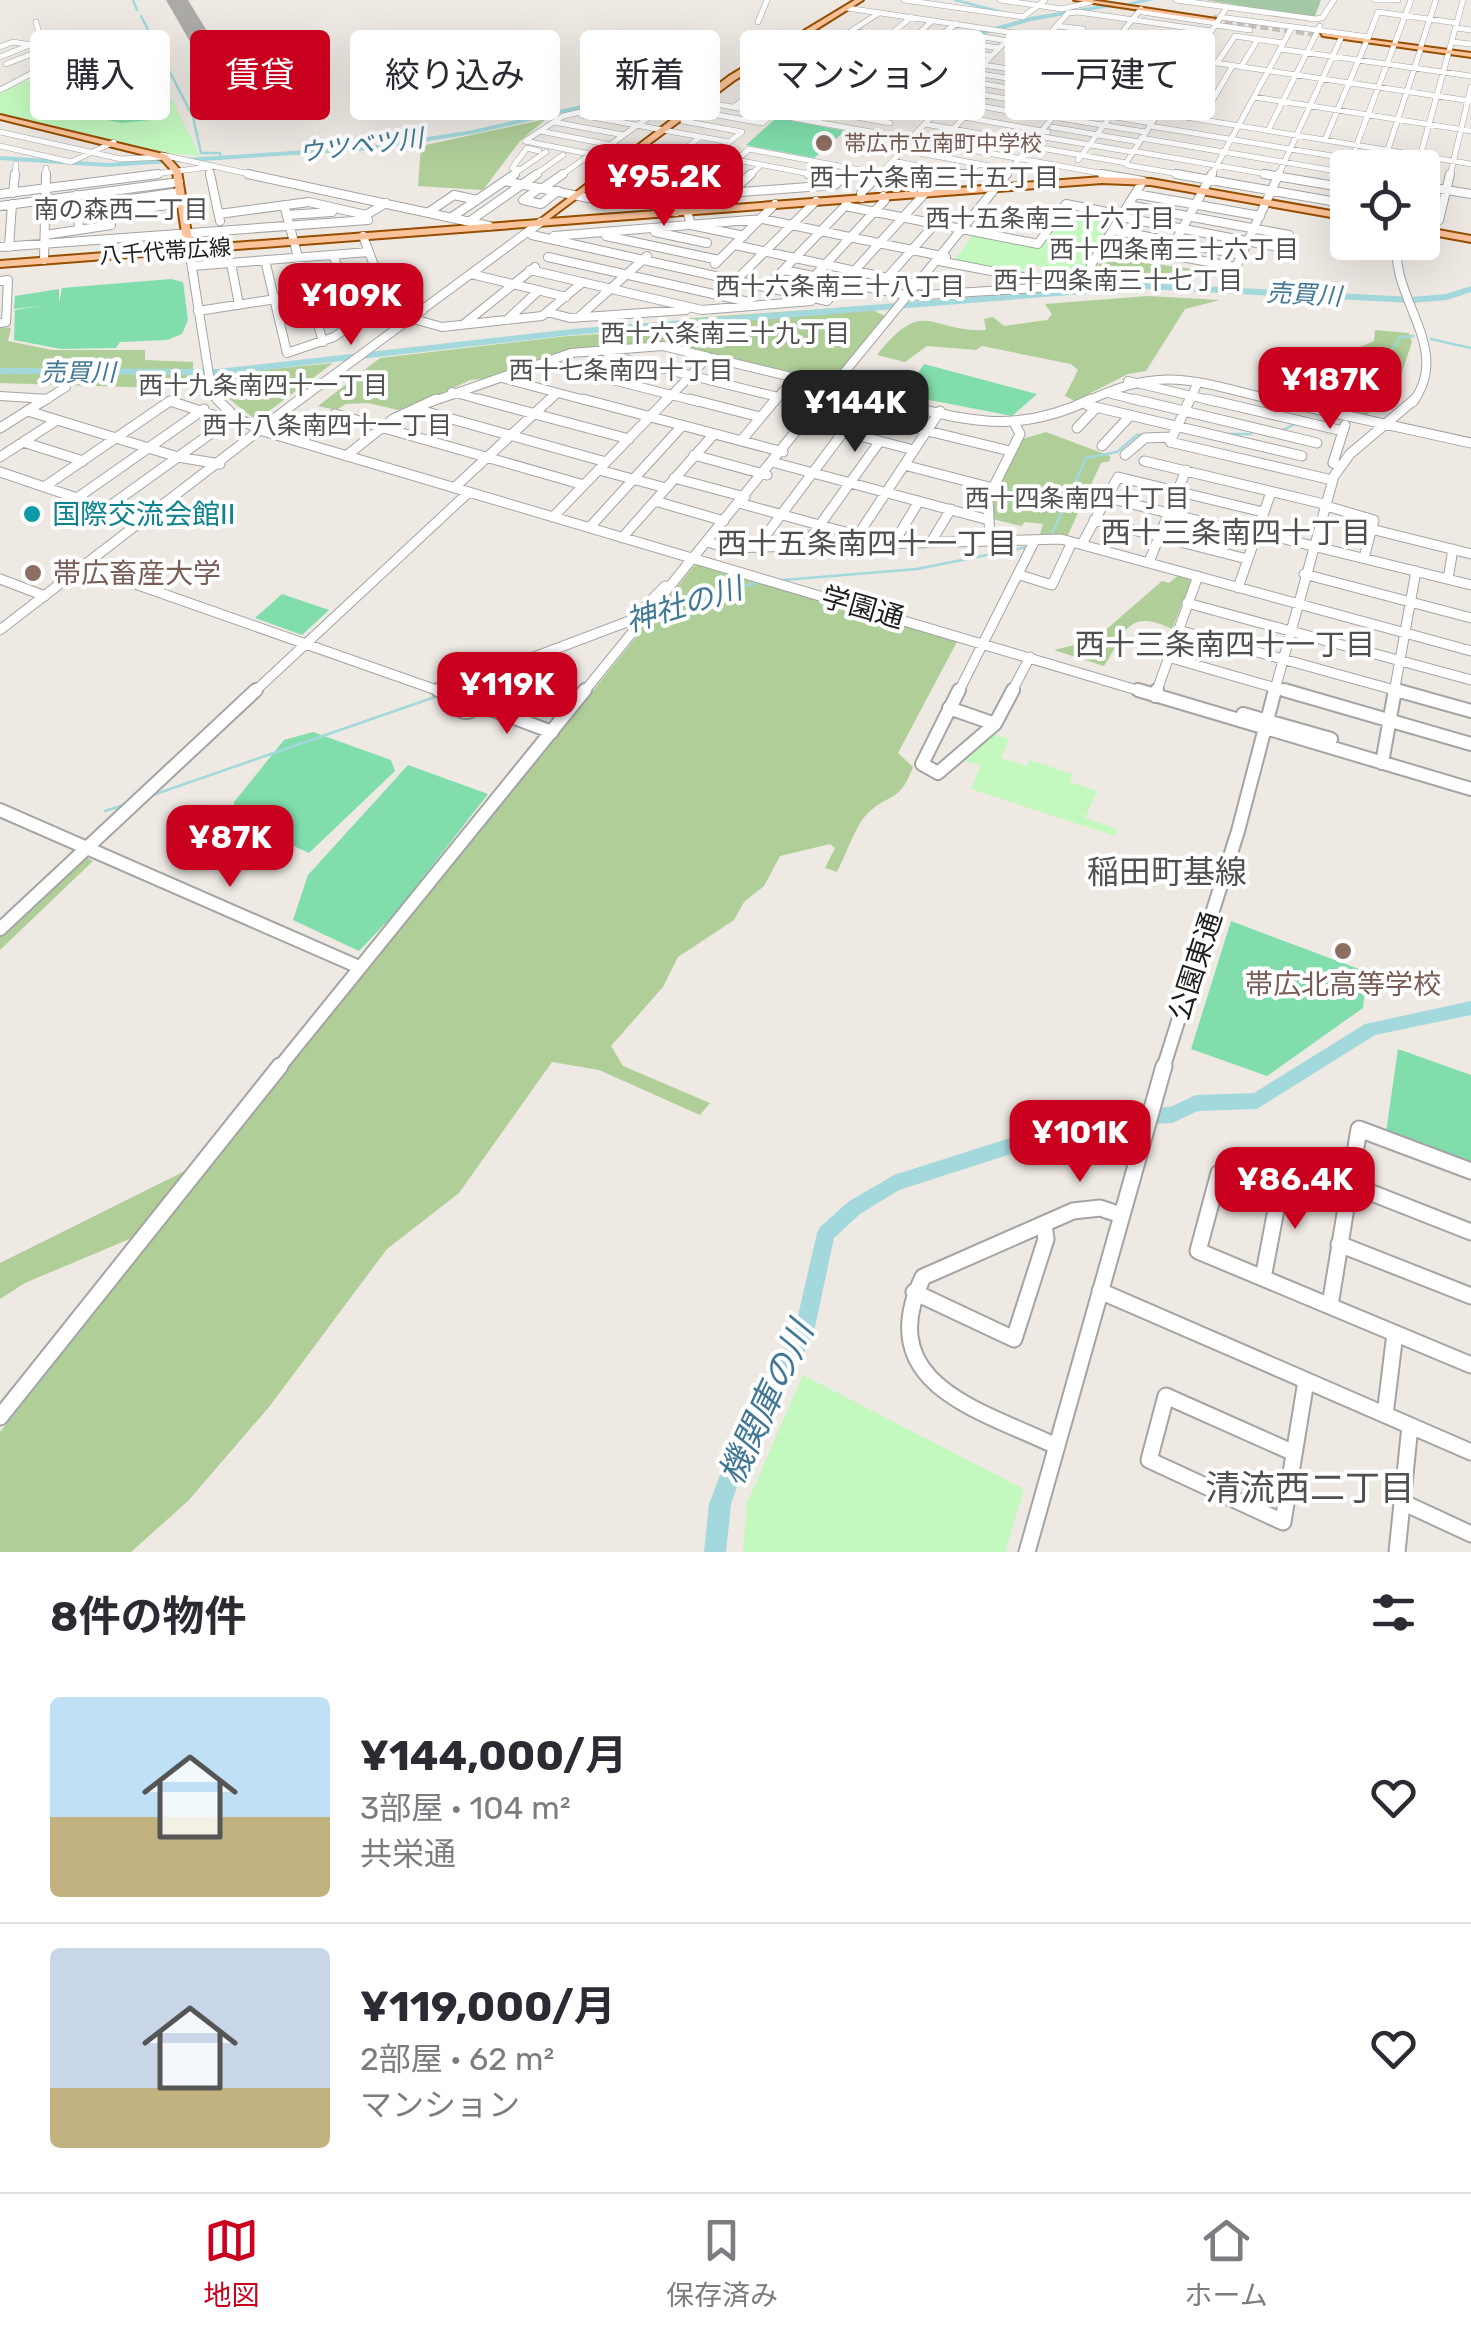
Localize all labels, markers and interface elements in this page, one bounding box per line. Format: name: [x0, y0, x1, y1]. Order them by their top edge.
chip: 購入: [30, 30, 170, 120]
chip: 賃貸: [190, 30, 330, 120]
chip: 絞り込み: [350, 30, 560, 120]
chip: 新着: [580, 30, 720, 120]
chip: マンション: [740, 30, 985, 120]
chip: 一戸建て: [1005, 30, 1215, 120]
water label: ウツベツ川: [297, 123, 428, 168]
place label: 帯広市立南町中学校: [844, 130, 1042, 157]
marker: 帯広市立南町中学校: [813, 132, 835, 154]
pin: ¥95.2K: [583, 144, 745, 229]
map controls: [1330, 150, 1440, 260]
button: locate: [1330, 150, 1440, 260]
text: ¥95.2K: [607, 157, 721, 195]
district label: 西十六条南三十五丁目: [809, 163, 1059, 192]
district label: 南の森西二丁目: [33, 195, 209, 224]
district label: 西十五条南三十六丁目: [925, 204, 1175, 233]
street label: 八千代帯広線: [98, 233, 232, 270]
district label: 西十四条南三十六丁目: [1049, 235, 1299, 264]
pin: ¥109K: [281, 263, 421, 348]
district label: 西十四条南三十七丁目: [993, 266, 1243, 295]
district label: 西十六条南三十八丁目: [715, 272, 965, 301]
text: ¥109K: [300, 276, 402, 314]
water label: 売買川: [1266, 278, 1345, 311]
district label: 西十六条南三十九丁目: [600, 319, 850, 348]
pin: ¥187K: [1260, 347, 1400, 432]
district label: 西十七条南四十丁目: [508, 356, 734, 385]
water label: 売買川: [40, 358, 118, 387]
text: ¥187K: [1280, 360, 1380, 398]
pin: ¥144K: [785, 370, 925, 455]
district label: 西十九条南四十一丁目: [138, 371, 388, 400]
text: ¥144K: [804, 383, 906, 421]
district label: 西十八条南四十一丁目: [202, 411, 452, 440]
district label: 西十四条南四十丁目: [964, 484, 1190, 513]
place label: 国際交流会館II: [52, 498, 235, 531]
marker: 国際交流会館II: [21, 503, 43, 525]
district label: 西十三条南四十丁目: [1101, 515, 1371, 551]
district label: 西十五条南四十一丁目: [717, 526, 1017, 562]
place label: 帯広畜産大学: [53, 557, 221, 590]
marker: 帯広畜産大学: [22, 562, 44, 584]
water label: 神社の川: [621, 569, 750, 640]
street label: 学園通: [818, 580, 908, 635]
district label: 西十三条南四十一丁目: [1075, 627, 1375, 663]
pin: ¥119K: [437, 652, 577, 737]
text: ¥119K: [459, 665, 555, 703]
pin: ¥87K: [171, 805, 289, 890]
text: ¥87K: [188, 818, 272, 856]
district label: 稲田町基線: [1087, 853, 1247, 891]
street label: 公園東通: [1162, 908, 1228, 1025]
marker: 帯広北高等学校: [1332, 940, 1354, 962]
place label: 帯広北高等学校: [1245, 968, 1441, 1001]
pin: ¥101K: [1010, 1100, 1150, 1185]
text: ¥101K: [1032, 1113, 1128, 1151]
pin: ¥86.4K: [1214, 1147, 1376, 1232]
text: ¥86.4K: [1237, 1160, 1353, 1198]
water label: 機関庫の川: [710, 1311, 824, 1491]
district label: 清流西二丁目: [1205, 1467, 1415, 1509]
icon: filters: [1366, 1585, 1421, 1640]
text: 8件の物件: [50, 1592, 246, 1642]
text: ¥144,000/月: [360, 1731, 627, 1781]
icon: home: [130, 1737, 250, 1857]
icon: heart: [1366, 1770, 1421, 1825]
text: 3部屋 · 104 m²: [360, 1789, 571, 1827]
text: 共栄通: [360, 1835, 456, 1873]
text: ¥119,000/月: [360, 1982, 616, 2032]
icon: home: [130, 1988, 250, 2108]
icon: heart: [1366, 2021, 1421, 2076]
text: 2部屋 · 62 m²: [360, 2040, 554, 2078]
text: マンション: [360, 2086, 520, 2124]
tab: 地図: [203, 2213, 259, 2313]
tab: 保存済み: [666, 2213, 778, 2313]
tab: ホーム: [1185, 2213, 1268, 2313]

